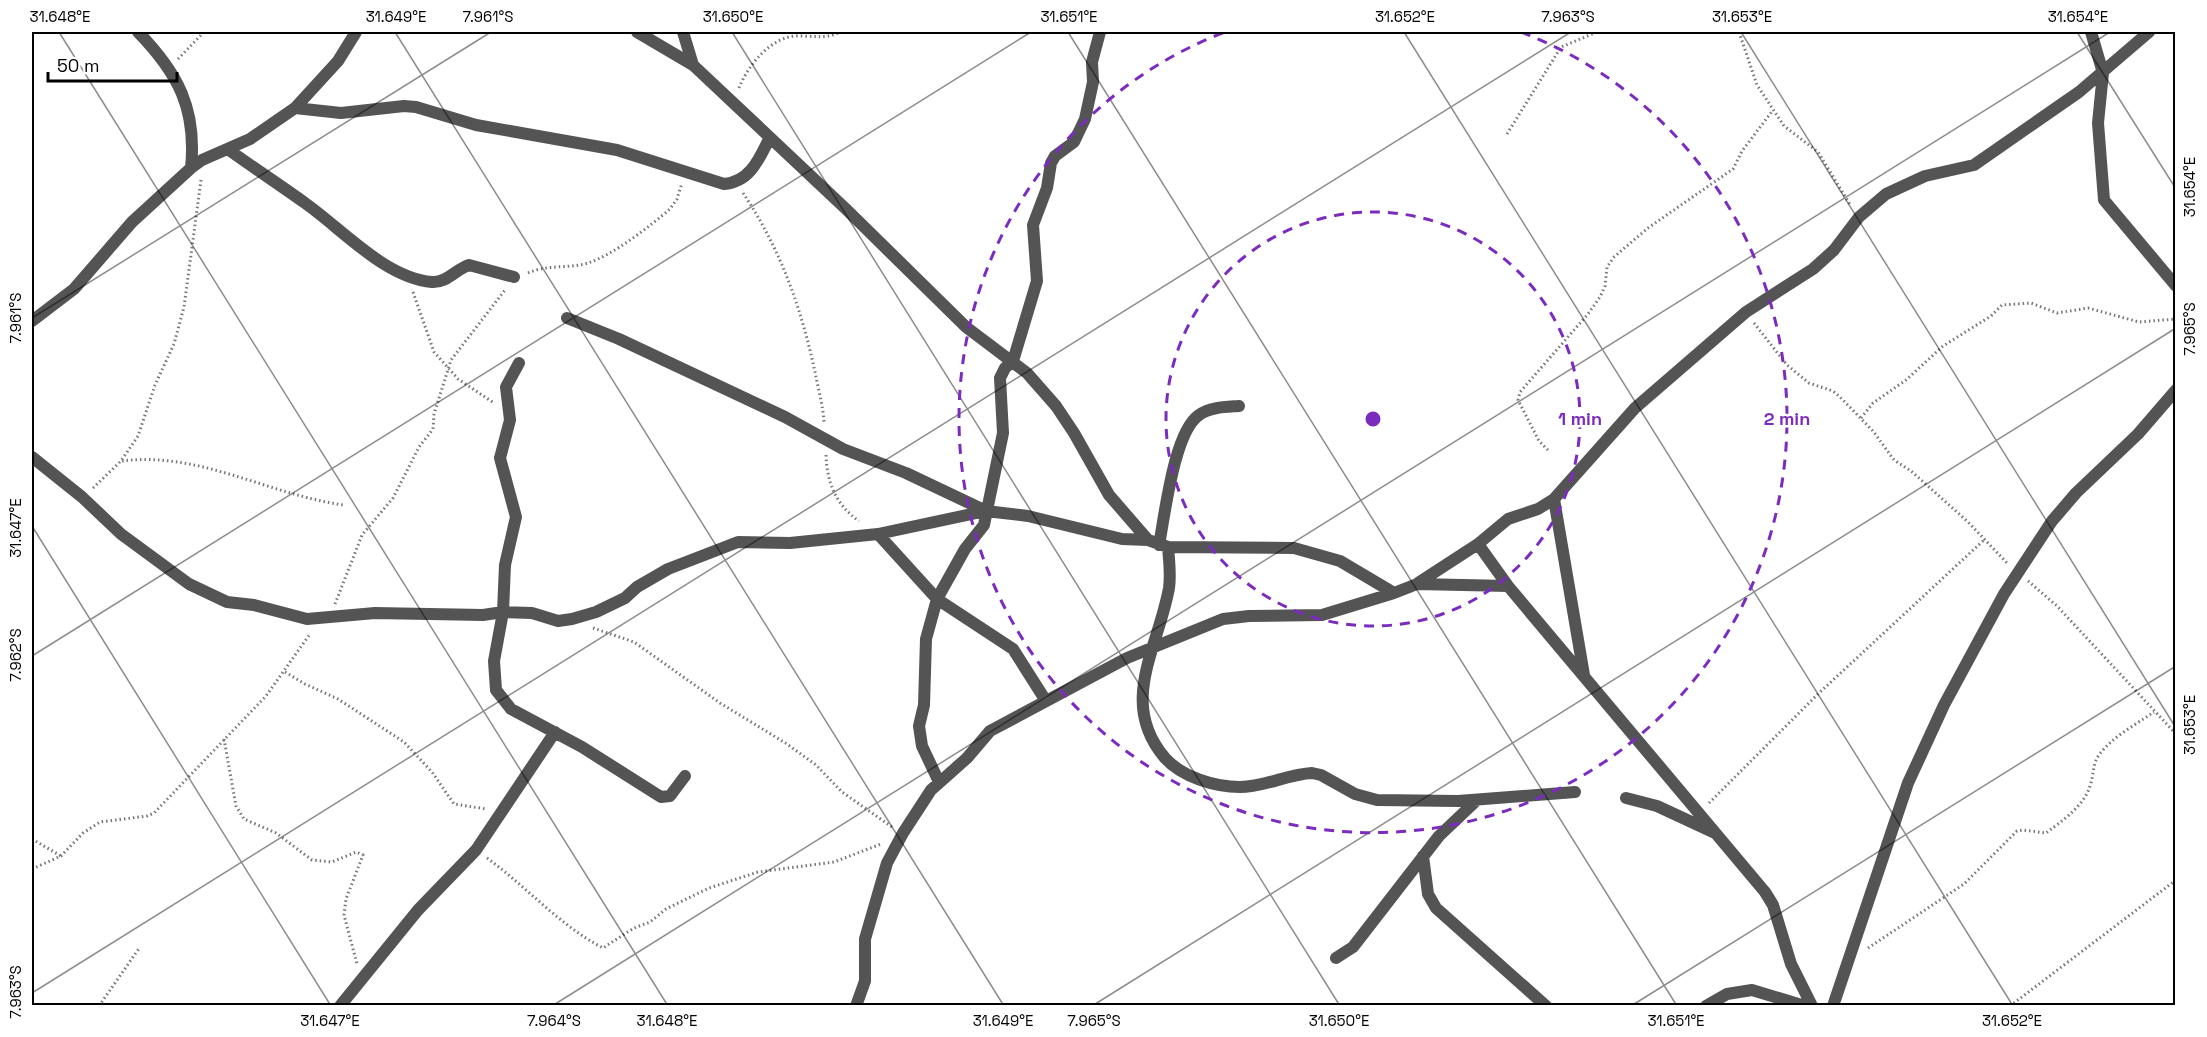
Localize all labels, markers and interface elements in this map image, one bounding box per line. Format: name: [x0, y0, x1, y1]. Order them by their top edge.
text: 31.648°E: [30, 7, 90, 26]
text: 31.649°E: [366, 7, 426, 26]
text: 7.961°S: [463, 7, 513, 26]
text: 31.650°E: [703, 7, 763, 26]
text: 31.651°E: [1040, 7, 1098, 26]
text: 31.652°E: [1375, 7, 1435, 26]
text: 7.963°S: [1541, 7, 1595, 26]
text: 31.653°E: [1712, 7, 1772, 26]
text: 31.654°E: [2048, 7, 2108, 26]
scale bar: [48, 45, 177, 83]
text: 50 m: [57, 54, 99, 77]
text: 31.654°E: [2180, 157, 2199, 217]
text: 7.961°S: [6, 293, 25, 343]
text: 7.965°S: [2180, 302, 2199, 356]
text: 1 min: [1558, 407, 1602, 430]
text: 2 min: [1764, 407, 1810, 430]
centre of rings: [1363, 409, 1383, 429]
text: 31.647°E: [6, 498, 25, 558]
text: 7.962°S: [6, 628, 25, 682]
text: 31.653°E: [2180, 695, 2199, 755]
text: 7.963°S: [6, 965, 25, 1019]
text: 31.647°E: [300, 1011, 360, 1030]
text: 7.964°S: [527, 1011, 581, 1030]
text: 31.648°E: [637, 1011, 697, 1030]
text: 31.649°E: [973, 1011, 1033, 1030]
text: 7.965°S: [1067, 1011, 1121, 1030]
text: 31.650°E: [1309, 1011, 1369, 1030]
text: 31.651°E: [1647, 1011, 1705, 1030]
text: 31.652°E: [1982, 1011, 2042, 1030]

